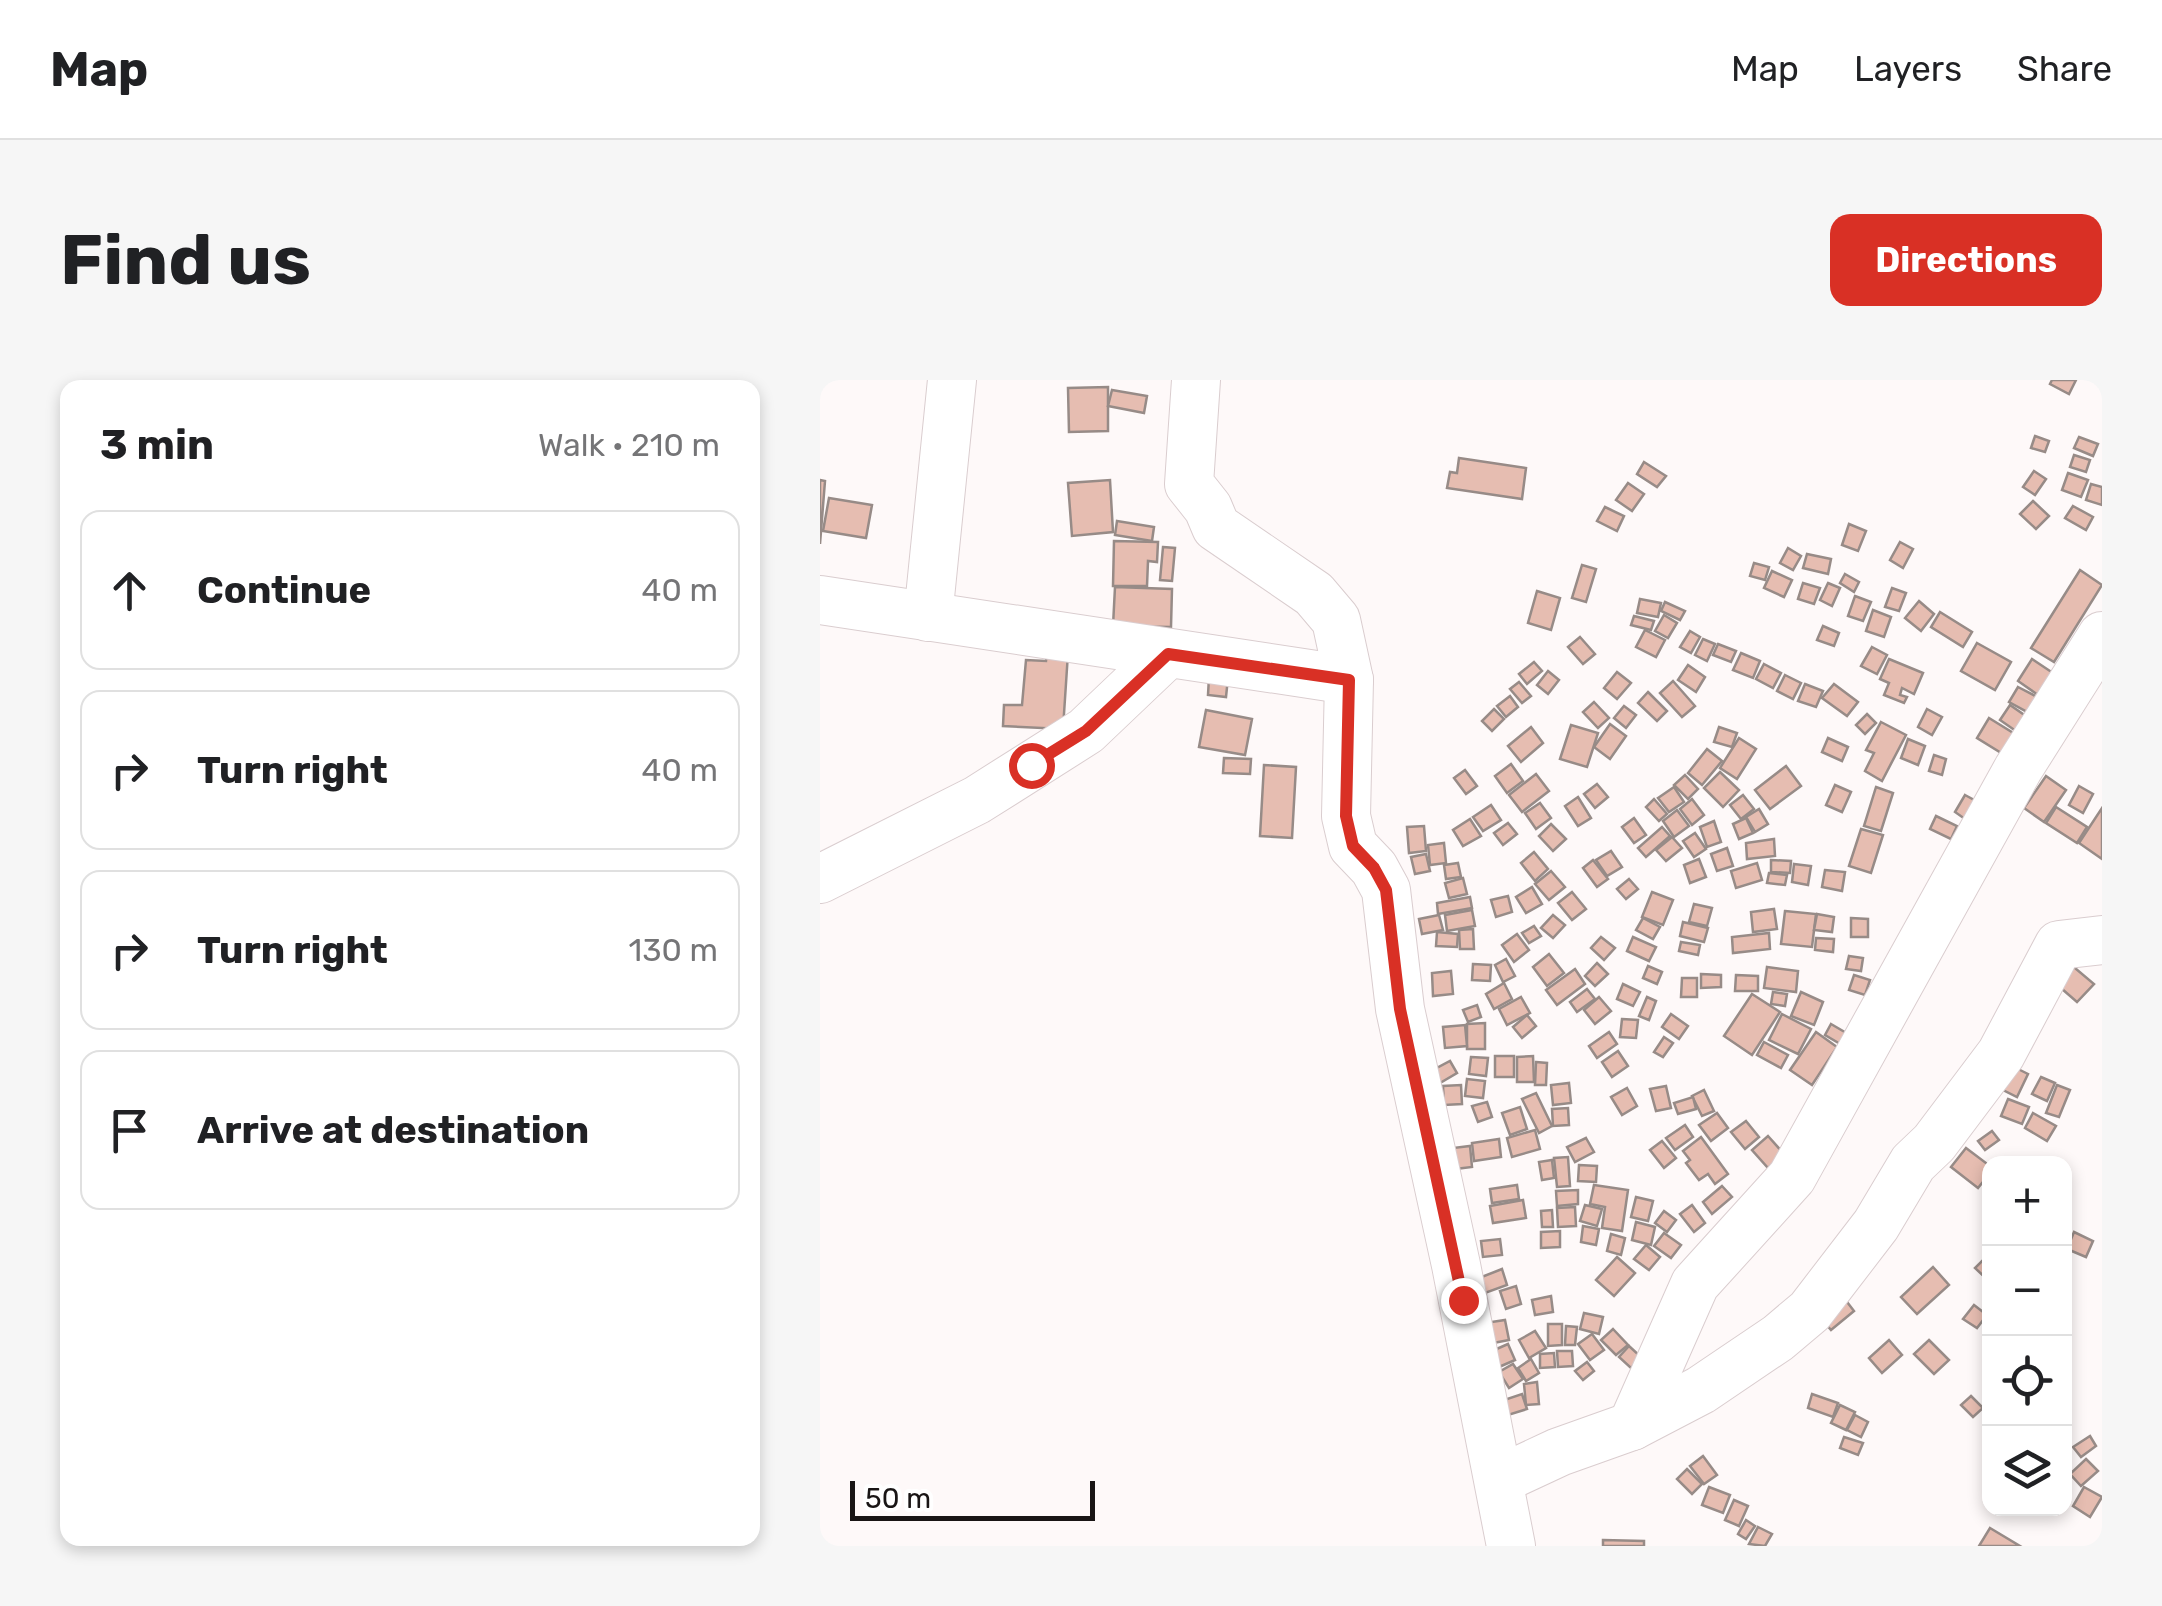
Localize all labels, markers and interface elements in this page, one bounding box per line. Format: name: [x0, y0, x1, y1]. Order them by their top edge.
text: Map: [50, 41, 148, 98]
text: Map: [1731, 48, 1799, 90]
text: Layers: [1854, 48, 1962, 90]
text: Share: [2017, 48, 2112, 90]
button: Directions: [1830, 214, 2102, 306]
text: Find us: [60, 219, 311, 302]
text: 3 min: [100, 420, 214, 470]
text: Walk · 210 m: [538, 426, 720, 464]
icon: ahead: [102, 563, 157, 618]
text: Continue: [197, 567, 371, 613]
text: 40 m: [642, 571, 718, 609]
icon: right: [102, 743, 157, 798]
route start: [1009, 743, 1055, 789]
text: Turn right: [197, 747, 388, 793]
text: 40 m: [642, 751, 718, 789]
icon: right: [102, 923, 157, 978]
text: Turn right: [197, 927, 388, 973]
text: 130 m: [628, 931, 718, 969]
icon: arrive: [102, 1103, 157, 1158]
text: Arrive at destination: [197, 1107, 589, 1153]
map controls: [1982, 1156, 2072, 1516]
button: +: [1982, 1156, 2072, 1246]
button: −: [1982, 1246, 2072, 1336]
route end: [1441, 1278, 1487, 1324]
button: locate: [1982, 1336, 2072, 1426]
button: layers: [1982, 1426, 2072, 1516]
scale bar: [850, 1476, 1095, 1520]
text: 50 m: [865, 1482, 931, 1515]

